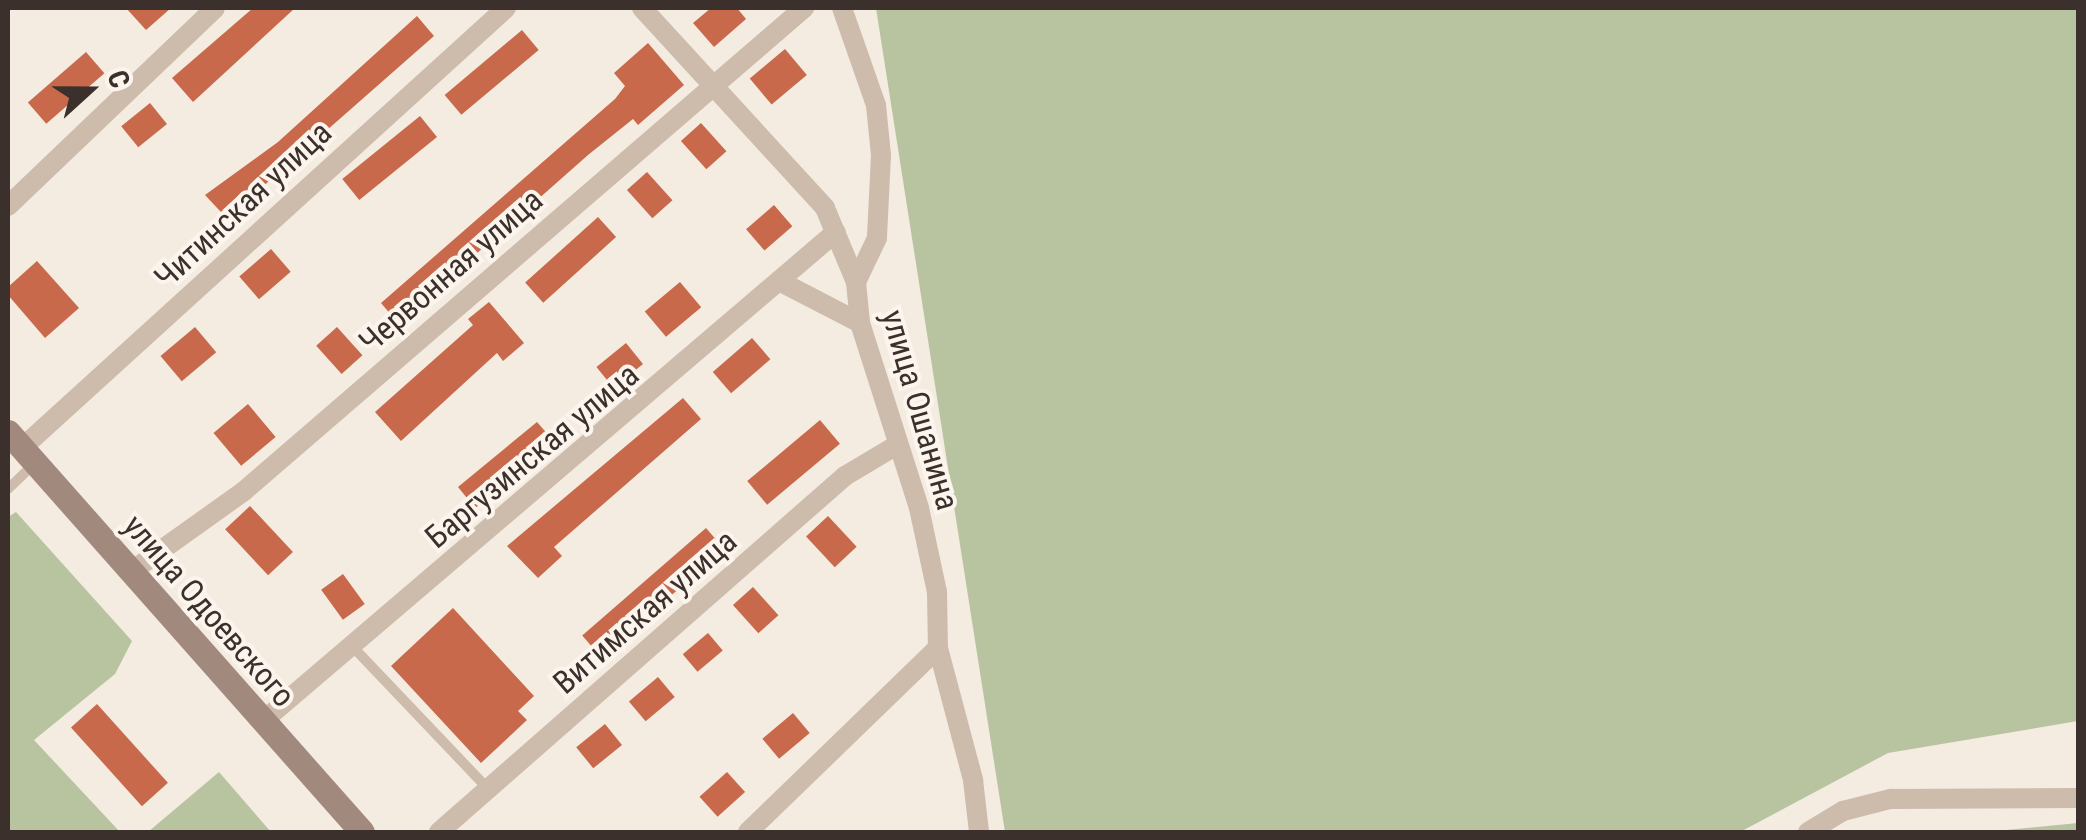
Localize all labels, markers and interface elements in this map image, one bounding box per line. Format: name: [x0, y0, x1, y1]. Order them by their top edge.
north arrow: [40, 40, 140, 140]
text: С: [100, 66, 137, 92]
street label: Читинская улица: [147, 113, 339, 297]
street label: Червонная улица: [352, 181, 550, 361]
street label: улица Ошанина: [873, 306, 967, 514]
street label: Баргузинская улица: [418, 356, 646, 556]
street label: улица Одоевского: [115, 507, 303, 715]
street label: Витимская улица: [546, 522, 744, 702]

